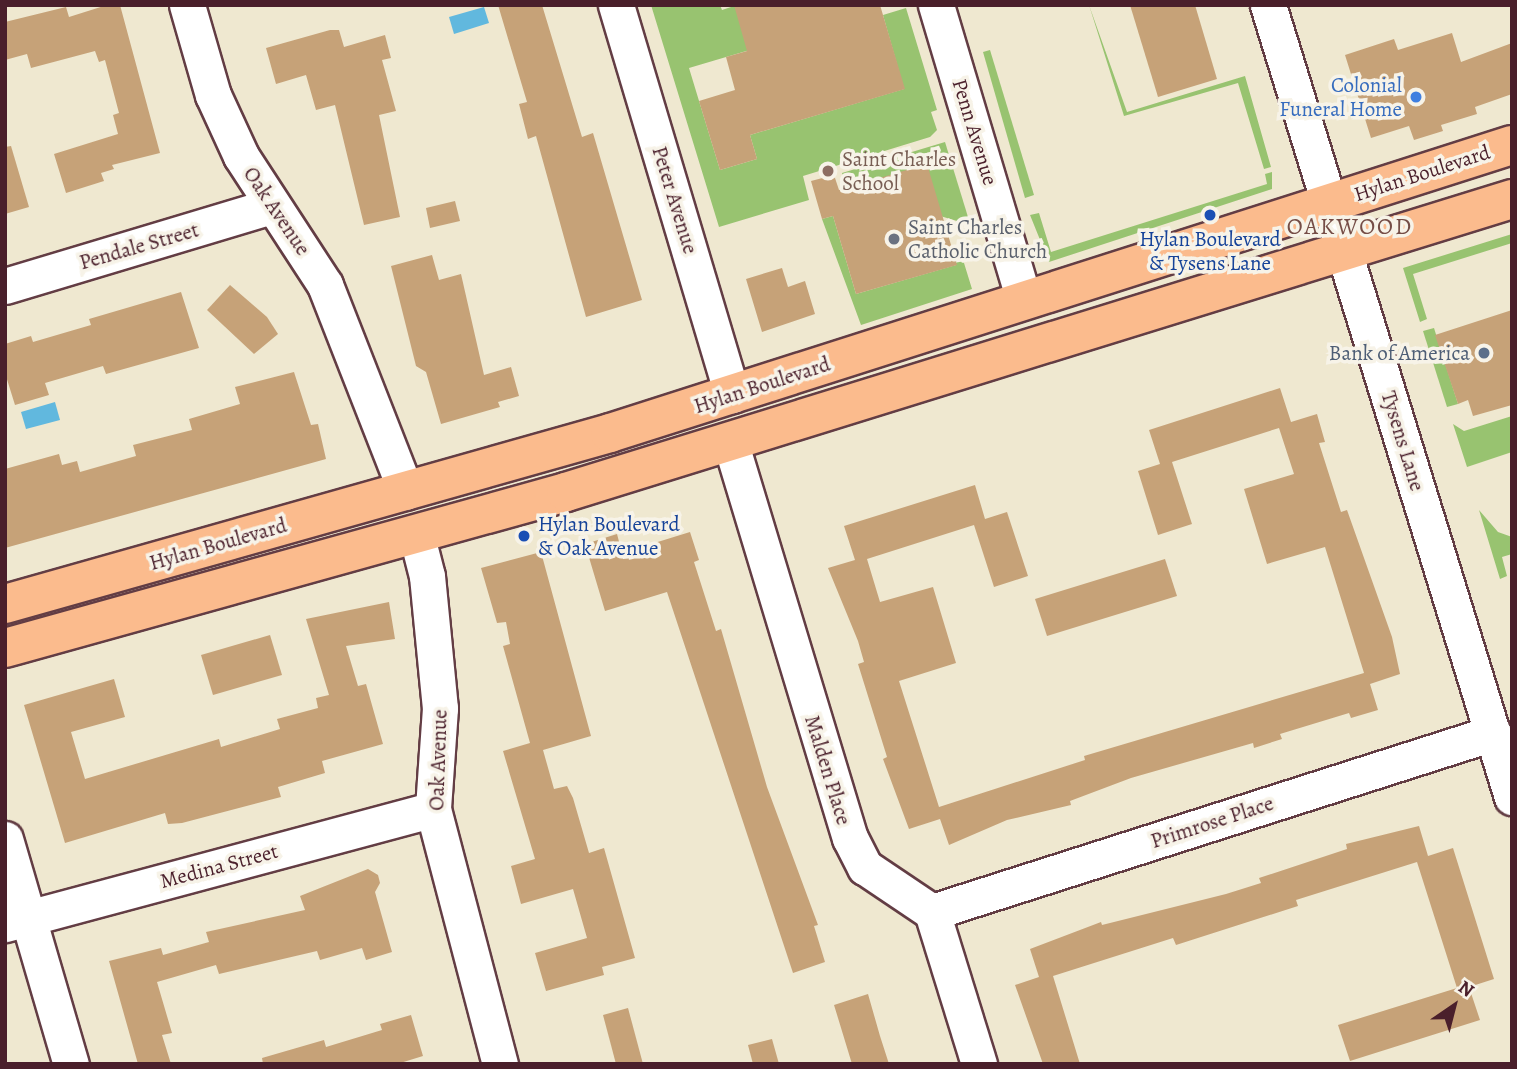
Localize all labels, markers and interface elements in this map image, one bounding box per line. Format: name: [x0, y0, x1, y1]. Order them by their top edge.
place label: Colonial Funeral Home: [1279, 72, 1402, 122]
street label: Penn Avenue: [947, 76, 1003, 188]
marker: Colonial Funeral Home: [1408, 89, 1424, 105]
street label: Hylan Boulevard: [1351, 139, 1493, 207]
street label: Peter Avenue: [647, 143, 703, 257]
place label: Saint Charles School: [842, 146, 956, 196]
street label: Oak Avenue: [238, 162, 316, 260]
marker: Saint Charles School: [820, 163, 836, 179]
marker: Hylan Boulevard & Tysens Lane: [1202, 207, 1218, 223]
district label: OAKWOOD: [1288, 213, 1412, 241]
place label: Saint Charles Catholic Church: [908, 214, 1047, 264]
street label: Pendale Street: [76, 217, 202, 275]
place label: Hylan Boulevard & Tysens Lane: [1139, 226, 1281, 276]
marker: Saint Charles Catholic Church: [886, 231, 902, 247]
place label: Bank of America: [1329, 340, 1470, 366]
marker: Bank of America: [1476, 345, 1492, 361]
street label: Hylan Boulevard: [691, 351, 833, 419]
street label: Tysens Lane: [1376, 388, 1430, 494]
place label: Hylan Boulevard & Oak Avenue: [538, 511, 680, 561]
street label: Hylan Boulevard: [146, 512, 290, 576]
marker: Hylan Boulevard & Oak Avenue: [516, 528, 532, 544]
street label: Oak Avenue: [424, 709, 452, 811]
street label: Malden Place: [799, 712, 857, 828]
street label: Primrose Place: [1147, 790, 1277, 854]
street label: Medina Street: [157, 838, 281, 894]
north arrow: [1419, 971, 1489, 1041]
text: N: [1453, 974, 1479, 1003]

